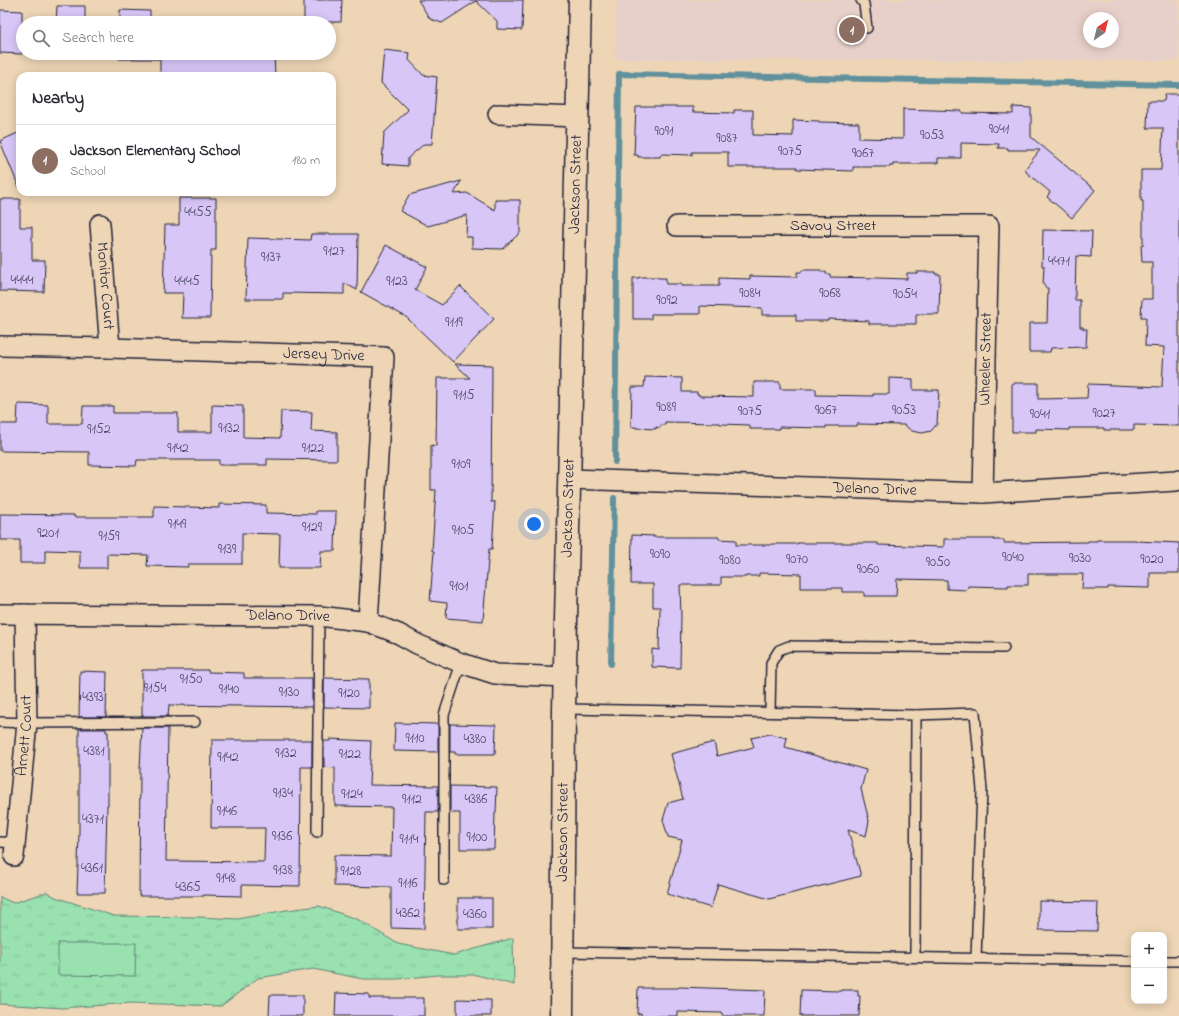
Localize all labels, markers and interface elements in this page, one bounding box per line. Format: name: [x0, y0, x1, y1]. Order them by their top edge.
north arrow: [1083, 12, 1119, 48]
pin: 1: [839, 15, 865, 45]
search box: [16, 16, 336, 60]
icon: search: [30, 27, 52, 49]
text: Search here: [62, 27, 134, 49]
text: Nearby: [32, 86, 84, 111]
house number: 9041: [989, 119, 1010, 140]
house number: 9091: [655, 121, 674, 142]
house number: 9053: [920, 125, 944, 146]
house number: 9087: [716, 128, 738, 149]
street label: Jackson Street: [563, 134, 589, 234]
text: Jackson Elementary School: [70, 140, 240, 162]
house number: 9075: [778, 141, 802, 162]
house number: 9067: [852, 143, 874, 164]
text: 1: [43, 151, 47, 170]
text: 180 m: [292, 151, 320, 170]
text: School: [70, 162, 106, 181]
house number: 4455: [184, 202, 212, 223]
street label: Savoy Street: [790, 214, 877, 238]
street label: Monitor Court: [89, 241, 121, 331]
house number: 9127: [323, 241, 345, 262]
house number: 9137: [261, 247, 281, 268]
house number: 4471: [1048, 251, 1070, 272]
house number: 4444: [10, 270, 34, 291]
house number: 4445: [174, 271, 200, 292]
house number: 9123: [386, 271, 408, 292]
house number: 9084: [739, 283, 761, 304]
house number: 9068: [819, 283, 841, 304]
house number: 9054: [893, 284, 917, 305]
house number: 9092: [656, 290, 678, 311]
street label: Wheeler Street: [973, 311, 999, 406]
house number: 9119: [445, 312, 463, 333]
street label: Jersey Drive: [283, 342, 366, 368]
house number: 9115: [453, 385, 475, 406]
house number: 9089: [656, 397, 677, 418]
house number: 9067: [815, 400, 837, 421]
house number: 9053: [892, 400, 916, 421]
house number: 9075: [738, 401, 762, 422]
house number: 9027: [1093, 403, 1116, 424]
house number: 9041: [1030, 404, 1051, 425]
house number: 9132: [218, 418, 240, 439]
house number: 9152: [87, 419, 111, 440]
house number: 9142: [167, 438, 189, 459]
house number: 9122: [302, 438, 324, 459]
house number: 9109: [452, 454, 471, 475]
street label: Jackson Street: [555, 458, 582, 558]
street label: Delano Drive: [831, 476, 918, 503]
house number: 9149: [168, 514, 187, 535]
your location: [524, 514, 544, 534]
house number: 9129: [302, 517, 323, 538]
house number: 9105: [452, 520, 474, 541]
house number: 9201: [37, 523, 59, 544]
house number: 9159: [99, 526, 120, 547]
house number: 9139: [218, 539, 237, 560]
house number: 9090: [650, 544, 670, 565]
house number: 9040: [1002, 547, 1024, 568]
house number: 9030: [1069, 548, 1091, 569]
house number: 9070: [786, 549, 808, 570]
house number: 9020: [1140, 549, 1164, 570]
house number: 9080: [719, 550, 741, 571]
house number: 9050: [926, 552, 950, 573]
house number: 9060: [857, 559, 879, 580]
house number: 9101: [449, 576, 469, 597]
street label: Delano Drive: [245, 604, 332, 629]
house number: 9150: [180, 669, 202, 690]
house number: 9154: [144, 678, 166, 699]
house number: 9140: [219, 679, 239, 700]
house number: 9130: [279, 682, 299, 703]
house number: 9120: [338, 683, 360, 704]
house number: 4393: [82, 687, 104, 708]
street label: Arnett Court: [10, 694, 39, 777]
house number: 9110: [405, 728, 425, 749]
house number: 4380: [464, 729, 486, 750]
house number: 4381: [83, 741, 105, 762]
house number: 9132: [275, 743, 297, 764]
house number: 9122: [339, 744, 361, 765]
house number: 9142: [217, 747, 239, 768]
street label: Jackson Street: [551, 782, 576, 882]
house number: 9134: [273, 783, 293, 804]
house number: 9124: [341, 784, 363, 805]
house number: 9112: [402, 789, 422, 810]
house number: 4386: [465, 789, 487, 810]
house number: 9146: [217, 801, 237, 822]
house number: 4371: [82, 809, 104, 830]
house number: 9136: [272, 826, 292, 847]
house number: 9100: [467, 827, 487, 848]
house number: 9114: [400, 829, 419, 850]
house number: 4361: [81, 858, 104, 879]
house number: 9138: [273, 860, 293, 881]
house number: 9128: [341, 861, 361, 882]
house number: 9148: [216, 868, 236, 889]
house number: 9116: [398, 873, 418, 894]
house number: 4365: [175, 877, 201, 898]
house number: 4362: [396, 903, 420, 924]
house number: 4360: [463, 904, 487, 925]
map controls: [1131, 932, 1167, 1004]
button: +: [1131, 932, 1167, 968]
button: −: [1131, 968, 1167, 1004]

